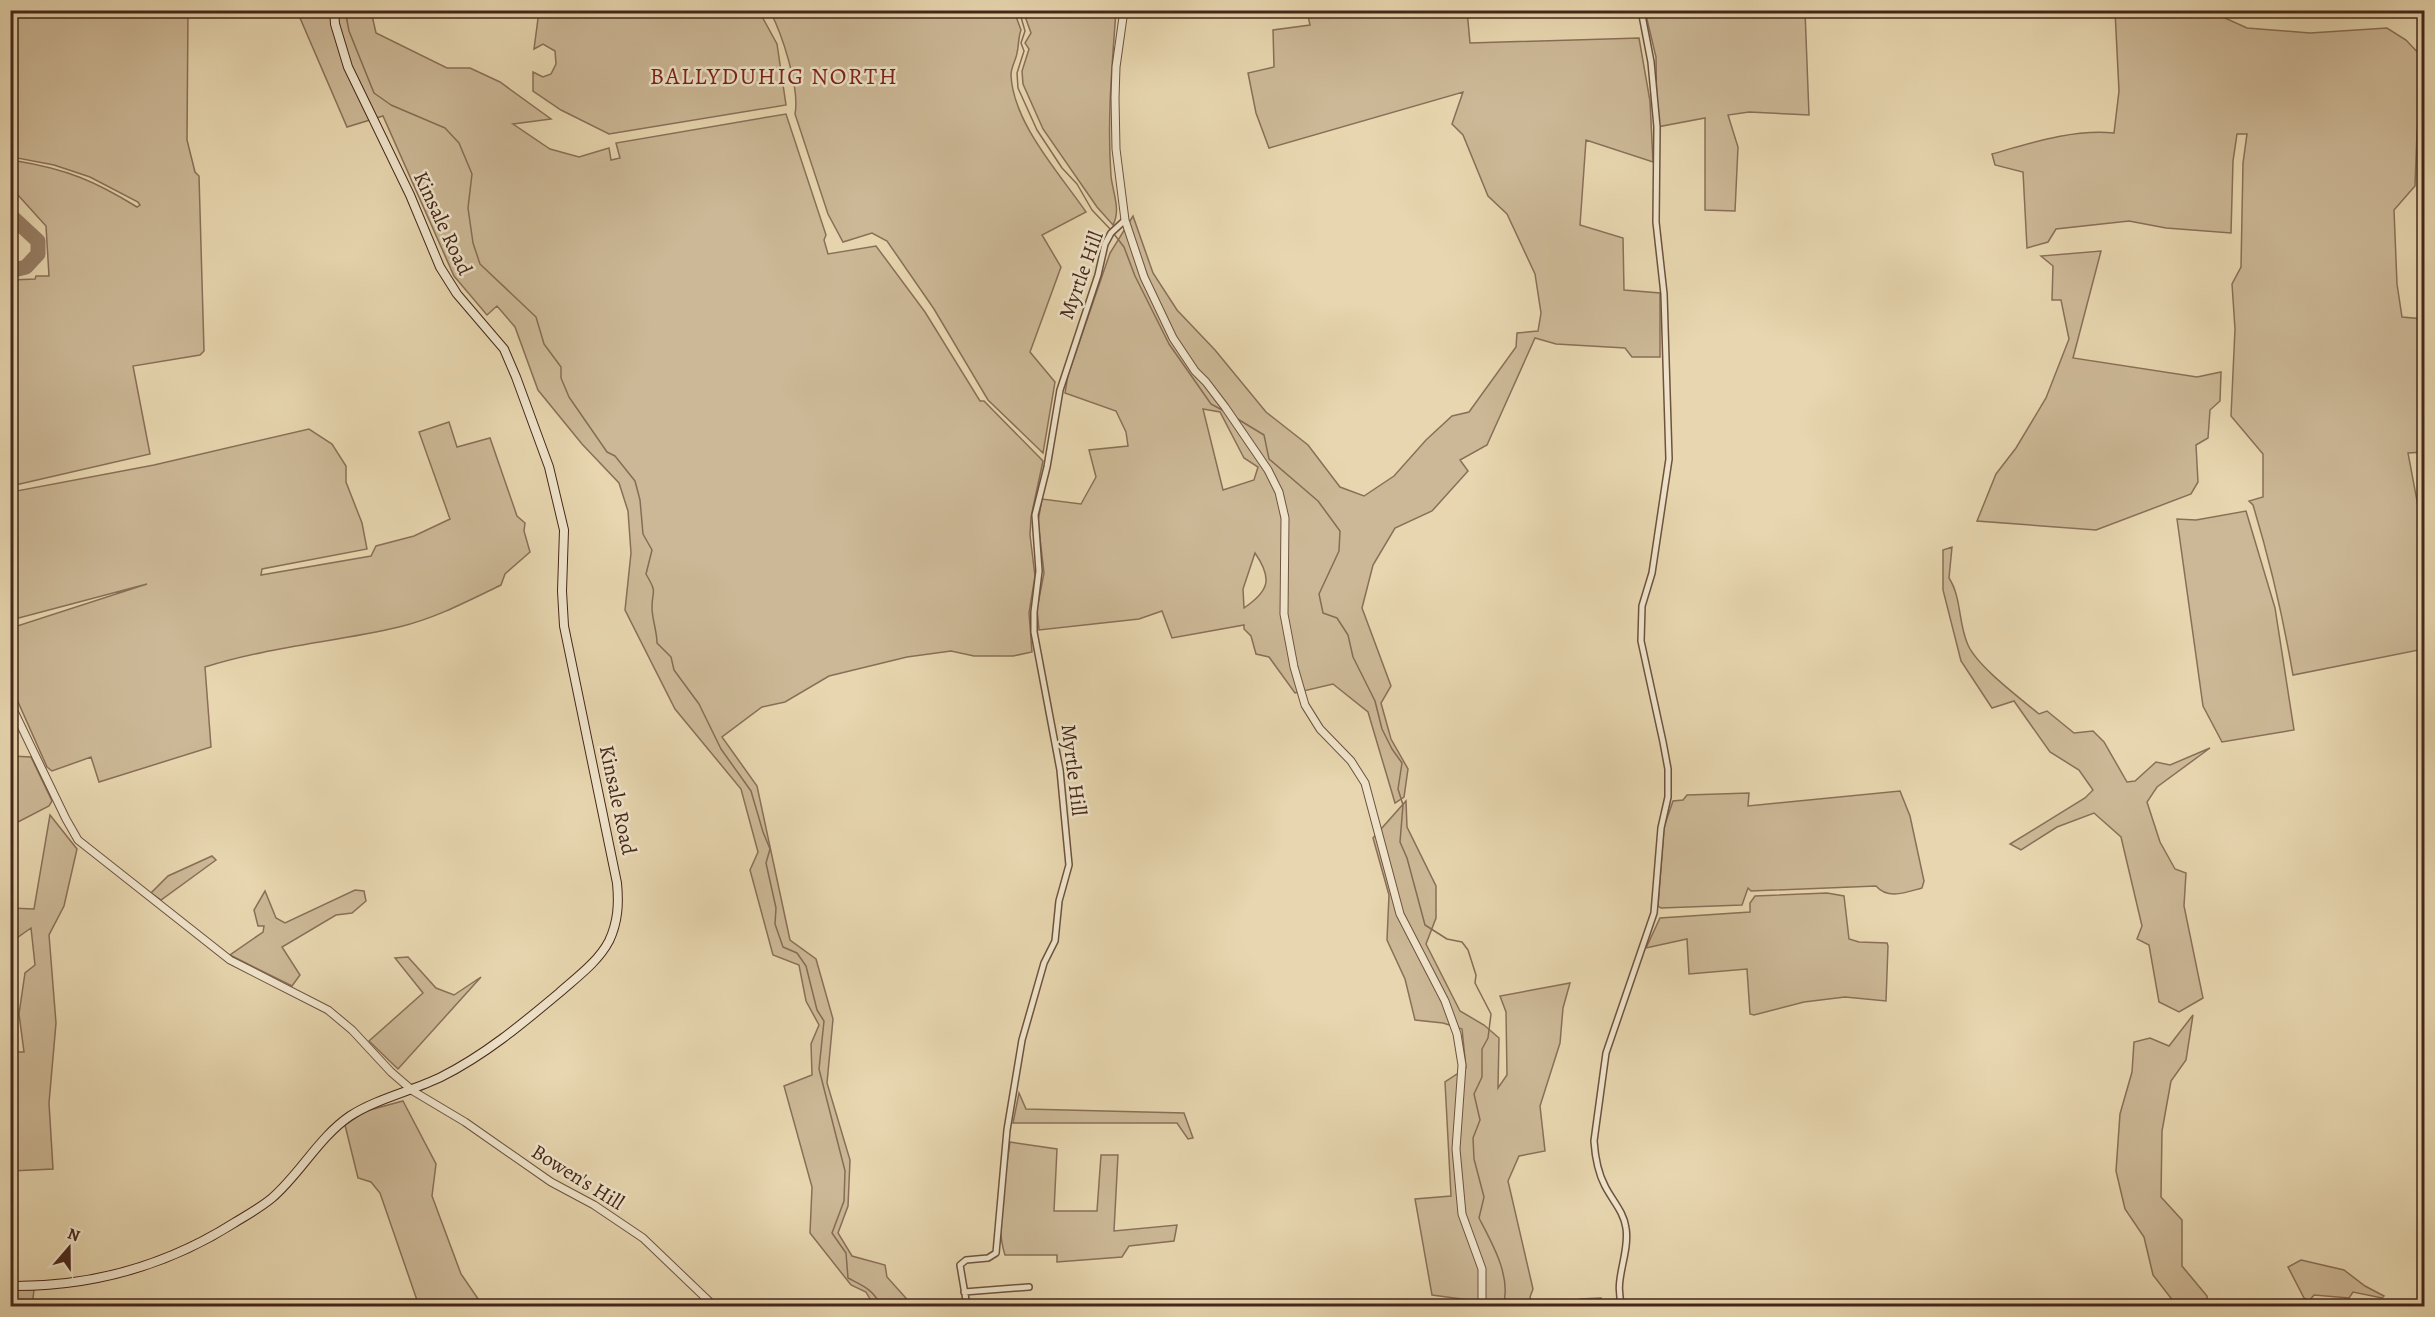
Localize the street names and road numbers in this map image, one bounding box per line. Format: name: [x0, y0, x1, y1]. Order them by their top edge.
street label: Kinsale Road: [407, 167, 480, 280]
street label: Myrtle Hill: [1052, 227, 1110, 323]
street label: Myrtle Hill: [1054, 723, 1094, 817]
street label: Kinsale Road: [593, 743, 643, 858]
street label: Bowen's Hill: [526, 1138, 630, 1216]

